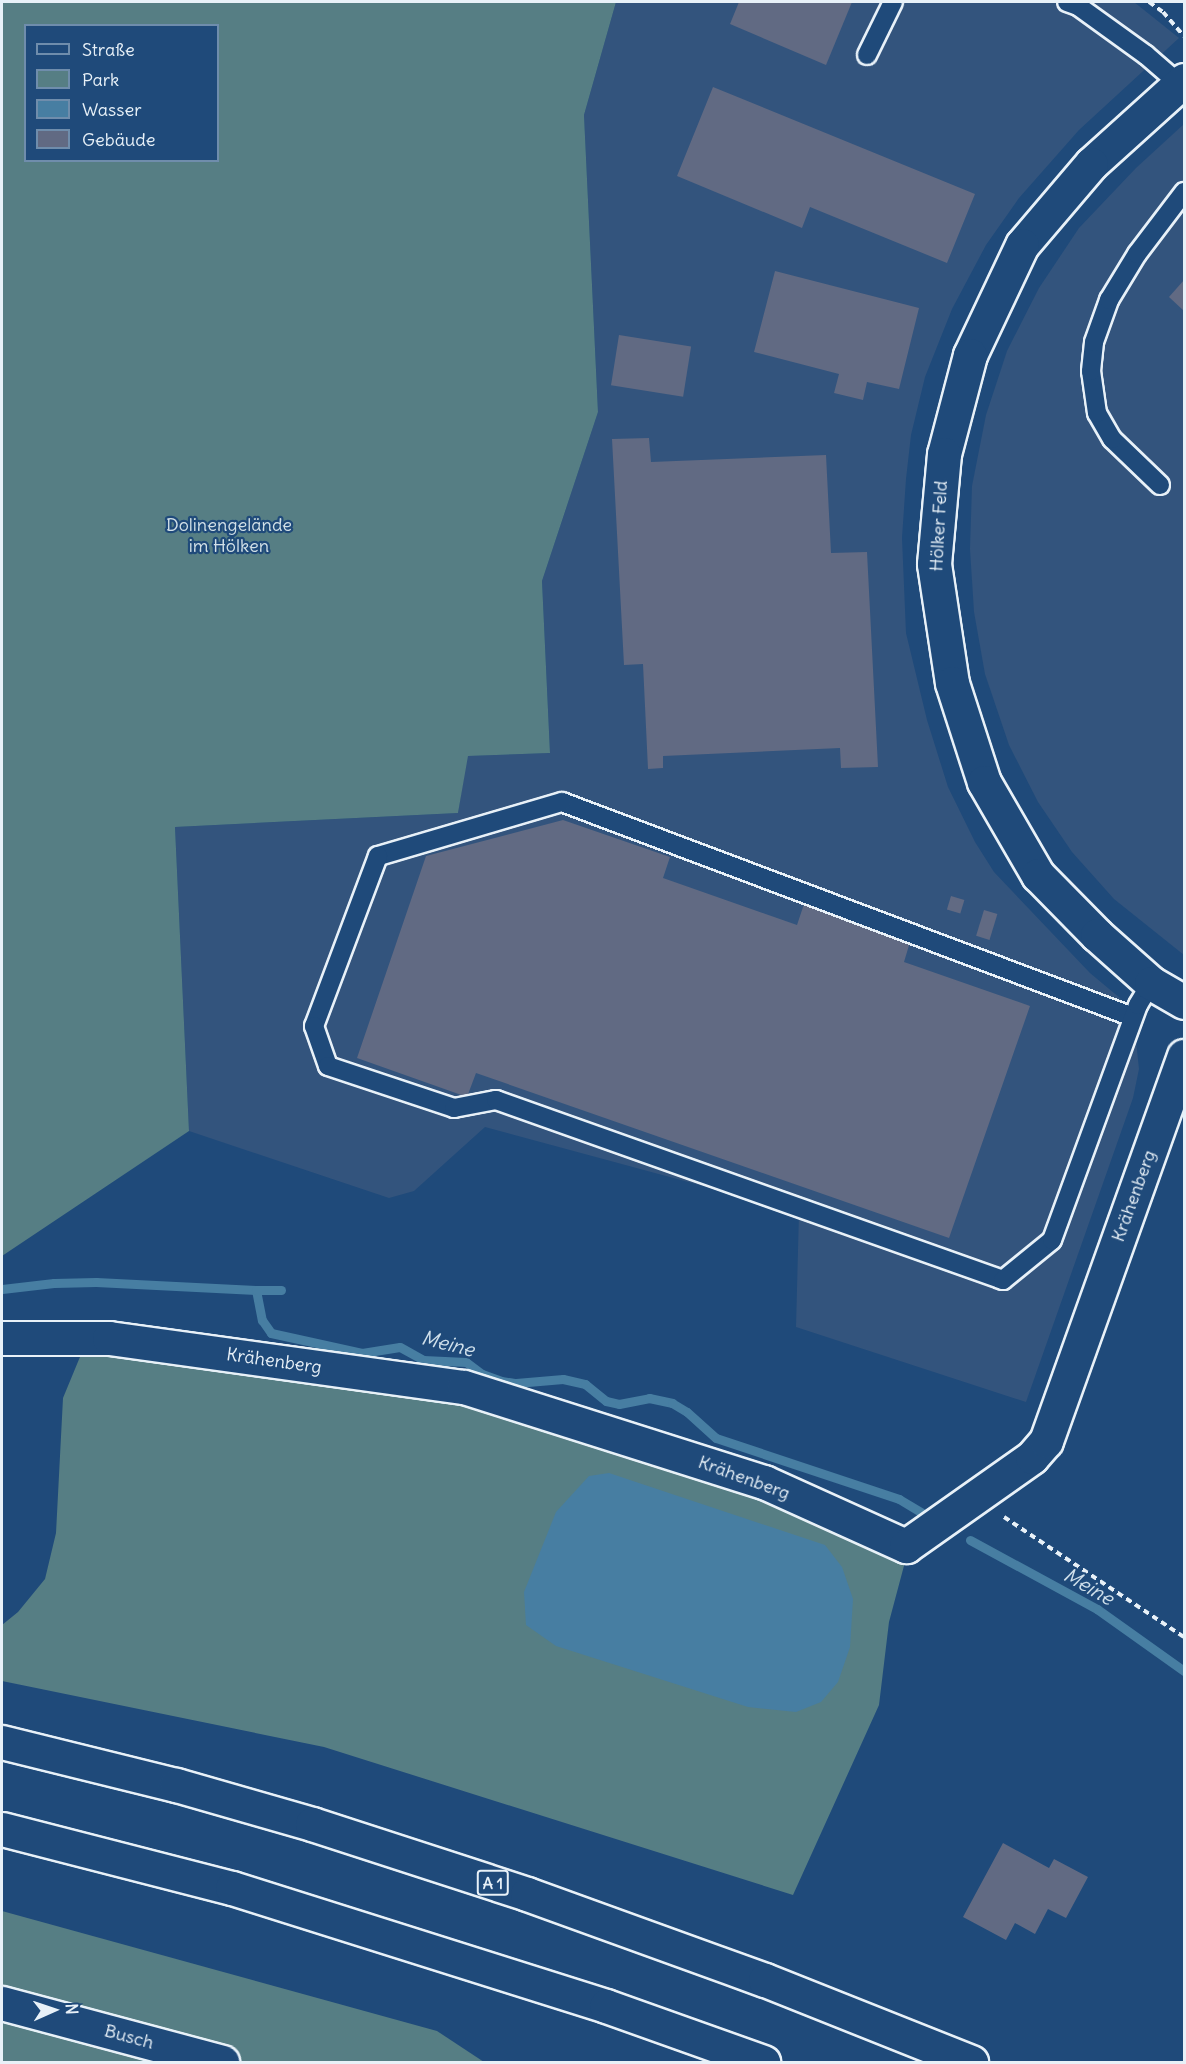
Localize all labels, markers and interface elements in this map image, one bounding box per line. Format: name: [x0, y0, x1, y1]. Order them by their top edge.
legend: [24, 24, 219, 162]
text: Straße: [82, 38, 135, 61]
text: Park: [82, 68, 119, 91]
text: Wasser: [82, 98, 141, 121]
text: Gebäude: [82, 128, 155, 151]
street label: Hölker Feld: [926, 480, 952, 572]
park label: Dolinengelände im Hölken: [166, 515, 292, 558]
street label: Krähenberg: [1107, 1147, 1161, 1245]
water label: Meine: [419, 1325, 477, 1361]
street label: Krähenberg: [225, 1344, 323, 1378]
street label: Krähenberg: [695, 1451, 793, 1505]
water label: Meine: [1060, 1562, 1118, 1610]
road number: A 1: [476, 1870, 510, 1896]
north arrow: [24, 1980, 84, 2040]
text: N: [62, 2003, 82, 2015]
street label: Busch: [102, 2020, 156, 2054]

